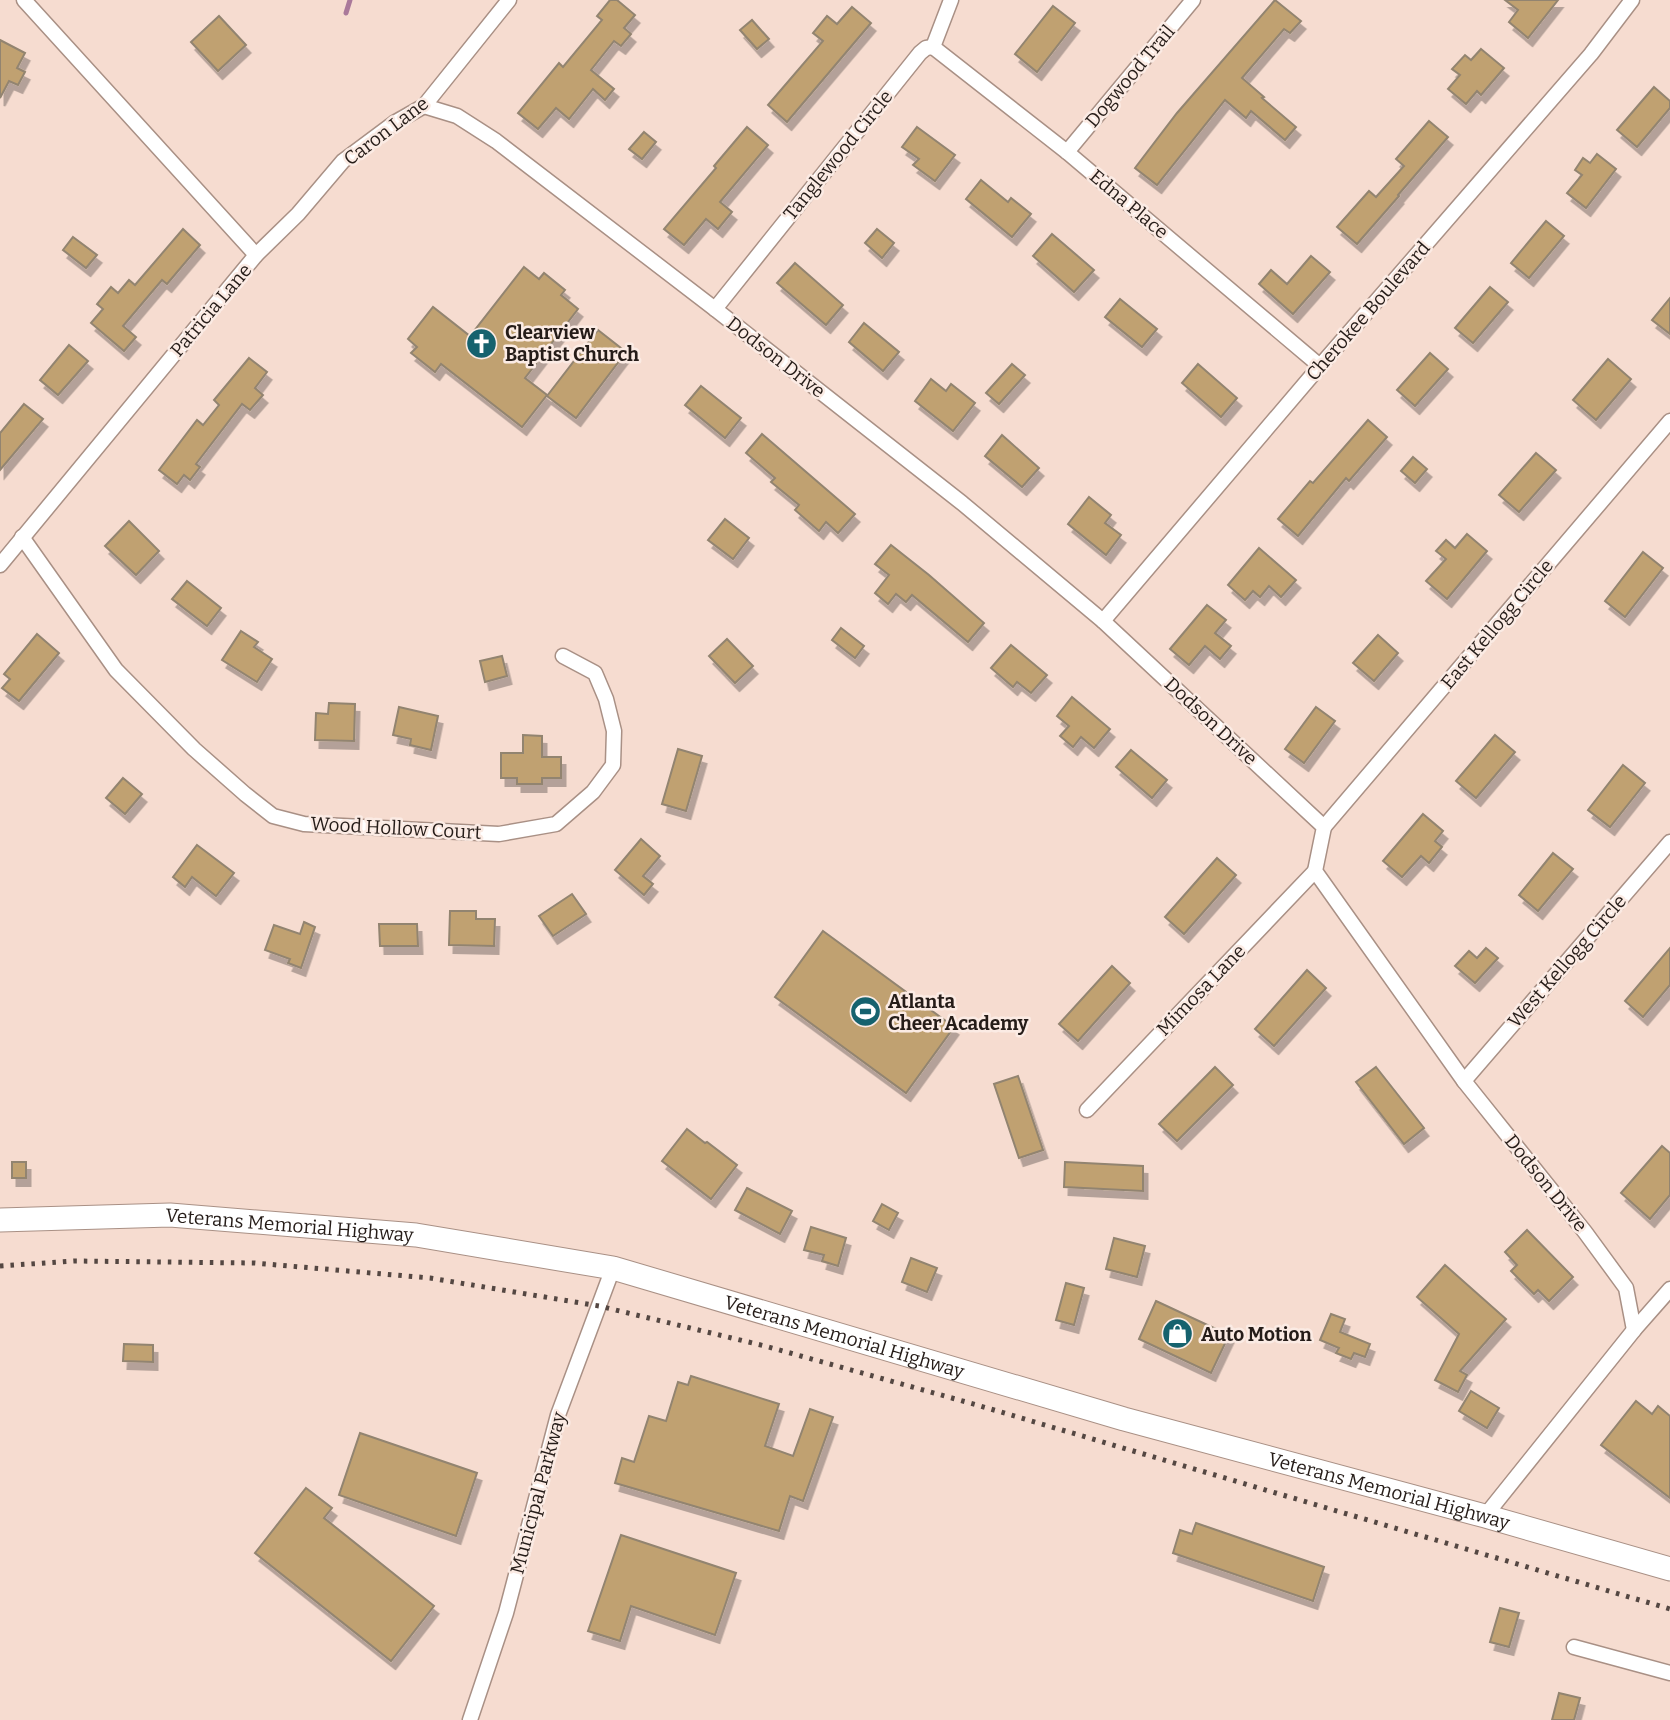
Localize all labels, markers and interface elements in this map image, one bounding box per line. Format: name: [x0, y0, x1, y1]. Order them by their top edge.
street label: Dogwood Trail: [1081, 20, 1179, 132]
street label: Tanglewood Circle: [779, 85, 897, 225]
street label: Caron Lane: [339, 92, 433, 170]
street label: Edna Place: [1085, 165, 1173, 243]
street label: Cherokee Boulevard: [1301, 237, 1435, 385]
street label: Patricia Lane: [166, 259, 256, 361]
street label: Dodson Drive: [722, 311, 830, 403]
place label: Clearview Baptist Church: [505, 321, 639, 366]
church icon: Clearview Baptist Church: [465, 326, 499, 360]
street label: East Kellogg Circle: [1436, 554, 1558, 694]
street label: Dodson Drive: [1160, 672, 1262, 770]
street label: Wood Hollow Court: [310, 812, 482, 844]
street label: West Kellogg Circle: [1503, 890, 1631, 1032]
street label: Mimosa Lane: [1152, 940, 1250, 1040]
place label: Atlanta Cheer Academy: [888, 990, 1029, 1035]
sports icon: Atlanta Cheer Academy: [848, 995, 882, 1029]
street label: Dodson Drive: [1500, 1130, 1592, 1236]
street label: Veterans Memorial Highway: [165, 1203, 415, 1246]
street label: Veterans Memorial Highway: [722, 1290, 968, 1383]
shop icon: Auto Motion: [1161, 1317, 1195, 1351]
place label: Auto Motion: [1201, 1323, 1313, 1346]
street label: Municipal Parkway: [505, 1408, 571, 1577]
street label: Veterans Memorial Highway: [1266, 1447, 1513, 1534]

